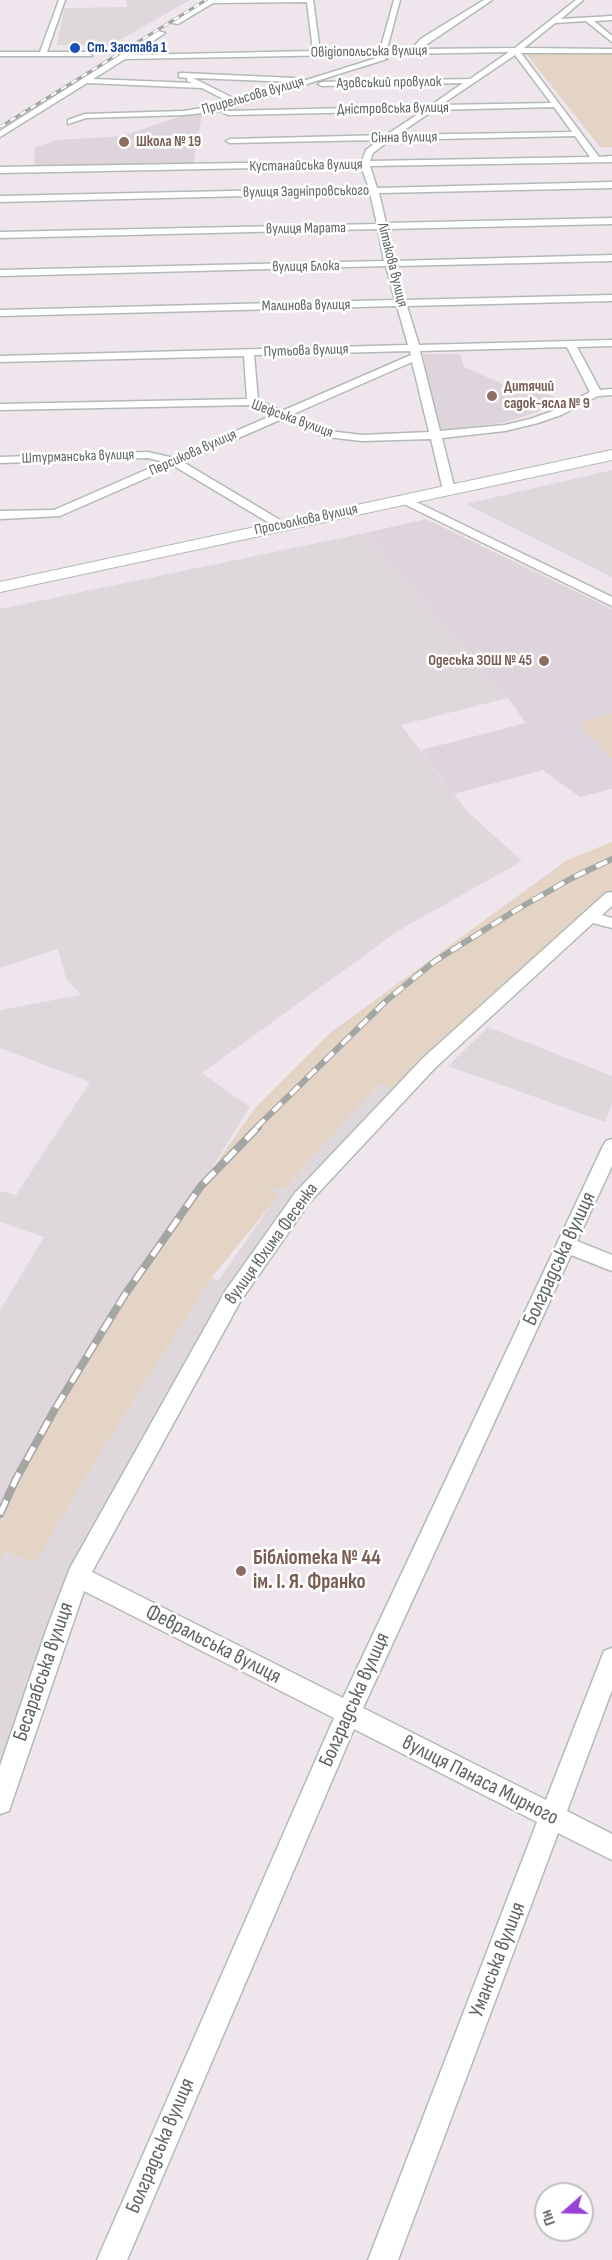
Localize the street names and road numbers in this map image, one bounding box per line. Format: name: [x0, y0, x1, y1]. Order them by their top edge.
street label: Овідіопольська вулиця: [311, 42, 427, 62]
street label: Прирельсова вулиця: [200, 73, 306, 119]
street label: Азовський провулок: [336, 73, 442, 93]
street label: Дністровська вулиця: [337, 99, 449, 119]
street label: Сінна вулиця: [371, 128, 437, 148]
street label: Кустанайська вулиця: [249, 156, 363, 176]
street label: вулиця Задніпровського: [243, 182, 369, 202]
street label: вулиця Марата: [266, 219, 346, 239]
street label: Літакова вулиця: [373, 221, 411, 309]
street label: вулиця Блока: [272, 257, 340, 277]
street label: Малинова вулиця: [262, 296, 350, 316]
street label: Путьова вулиця: [263, 341, 349, 361]
street label: Шефська вулиця: [249, 396, 335, 442]
street label: Персикова вулиця: [146, 426, 240, 480]
street label: Штурманська вулиця: [21, 446, 135, 468]
street label: Просьолкова вулиця: [253, 500, 359, 540]
street label: вулиця Юхима Фесенка: [221, 1179, 323, 1309]
street label: Болградська вулиця: [518, 1188, 602, 1330]
street label: Бесарабська вулиця: [8, 1599, 80, 1745]
street label: Февральська вулиця: [141, 1600, 285, 1690]
street label: Болградська вулиця: [314, 1629, 396, 1771]
street label: вулиця Панаса Мирного: [398, 1731, 562, 1831]
street label: Уманська вулиця: [465, 1899, 531, 2021]
street label: Болградська вулиця: [121, 2075, 201, 2217]

